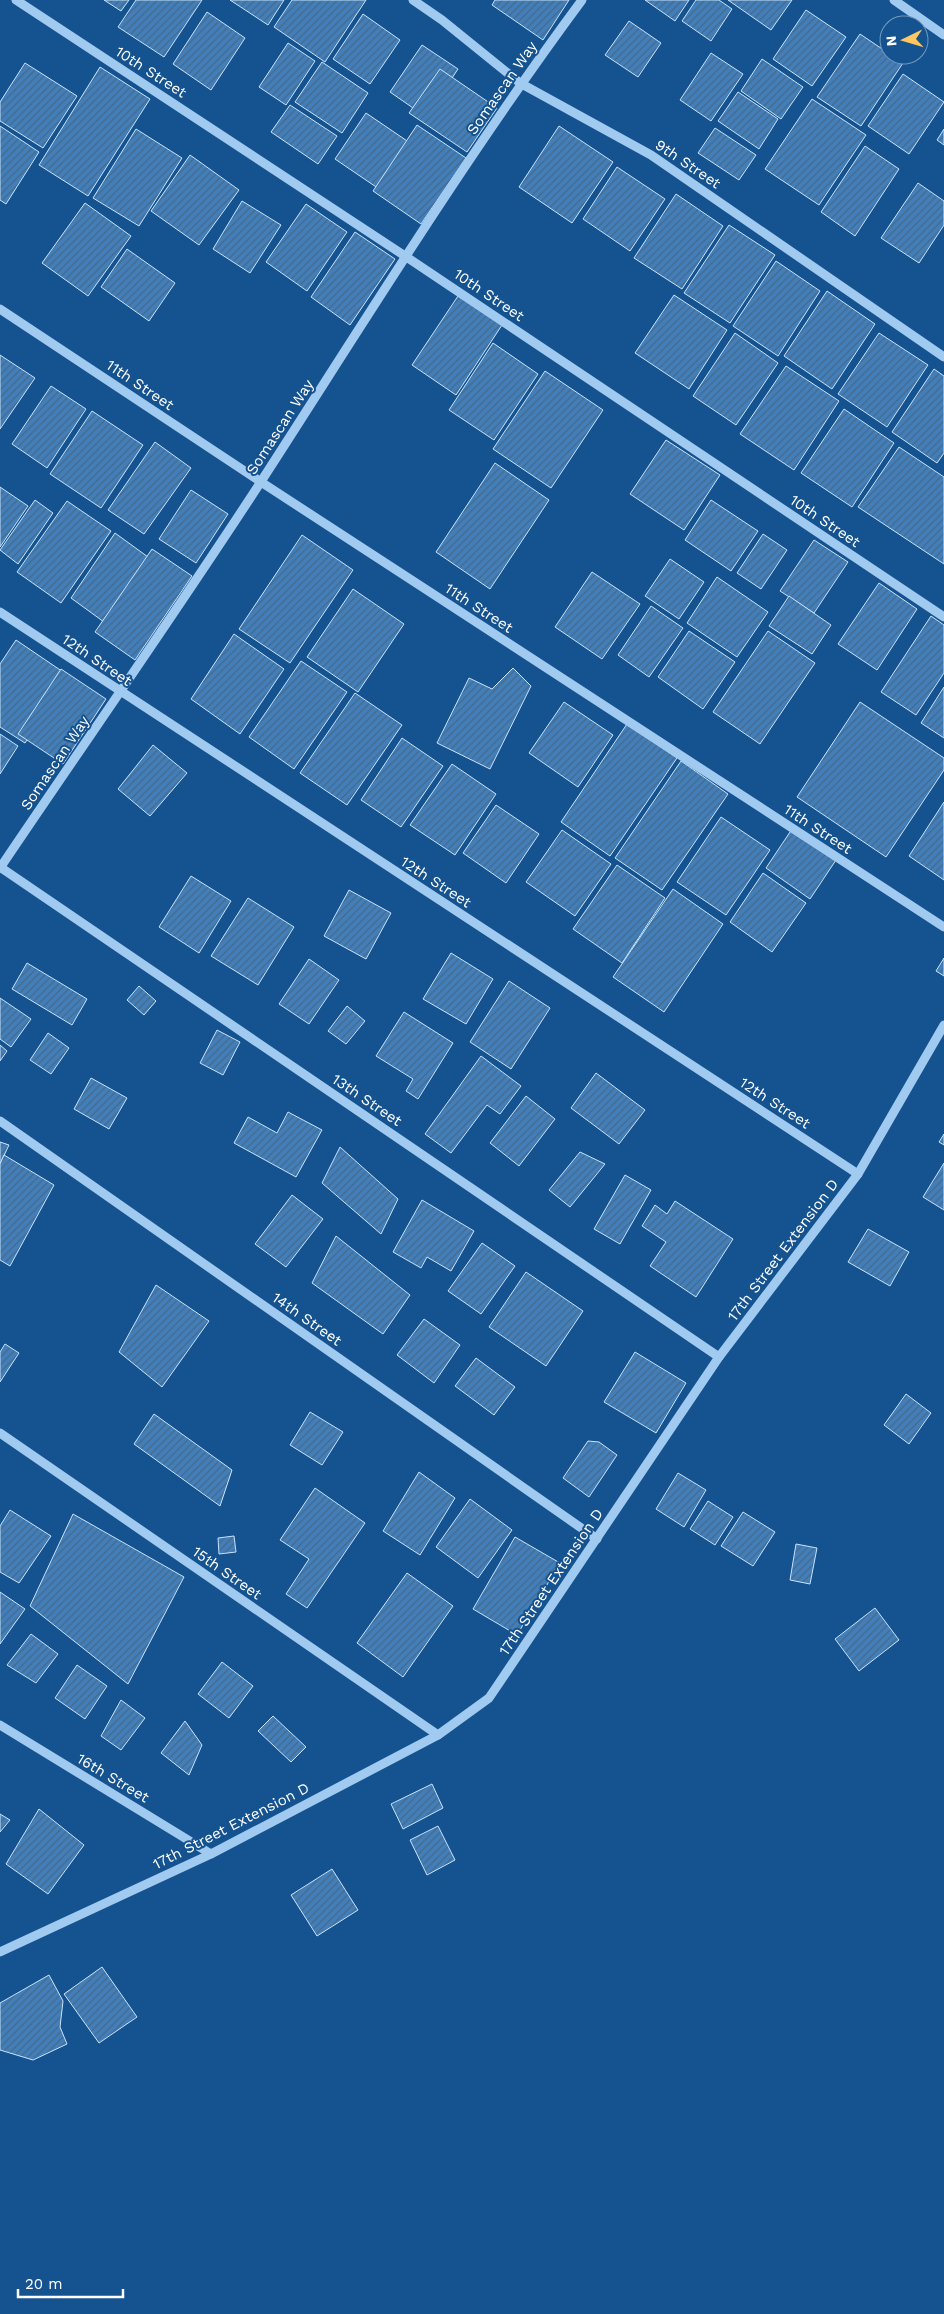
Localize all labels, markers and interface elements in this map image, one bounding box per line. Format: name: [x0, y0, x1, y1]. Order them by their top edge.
north arrow: [879, 15, 929, 65]
text: N: [883, 35, 899, 47]
street label: Somascan Way: [463, 38, 541, 138]
street label: 10th Street: [112, 42, 190, 102]
street label: 9th Street: [652, 136, 725, 193]
street label: 10th Street: [450, 265, 528, 326]
street label: 11th Street: [103, 356, 178, 415]
street label: Somascan Way: [243, 376, 318, 478]
street label: 10th Street: [786, 491, 864, 552]
street label: 11th Street: [442, 579, 517, 637]
street label: 12th Street: [59, 630, 136, 690]
street label: Somascan Way: [17, 712, 93, 814]
street label: 11th Street: [781, 800, 856, 858]
street label: 12th Street: [397, 853, 475, 912]
street label: 13th Street: [329, 1070, 406, 1130]
street label: 12th Street: [736, 1074, 814, 1133]
street label: 17th Street Extension D: [724, 1175, 842, 1325]
street label: 14th Street: [269, 1288, 346, 1350]
street label: 17th Street Extension D: [495, 1505, 607, 1659]
street label: 15th Street: [189, 1543, 266, 1604]
street label: 16th Street: [74, 1749, 153, 1807]
street label: 17th Street Extension D: [150, 1779, 312, 1873]
scale bar: [18, 2266, 122, 2298]
text: 20 m: [25, 2275, 63, 2293]

